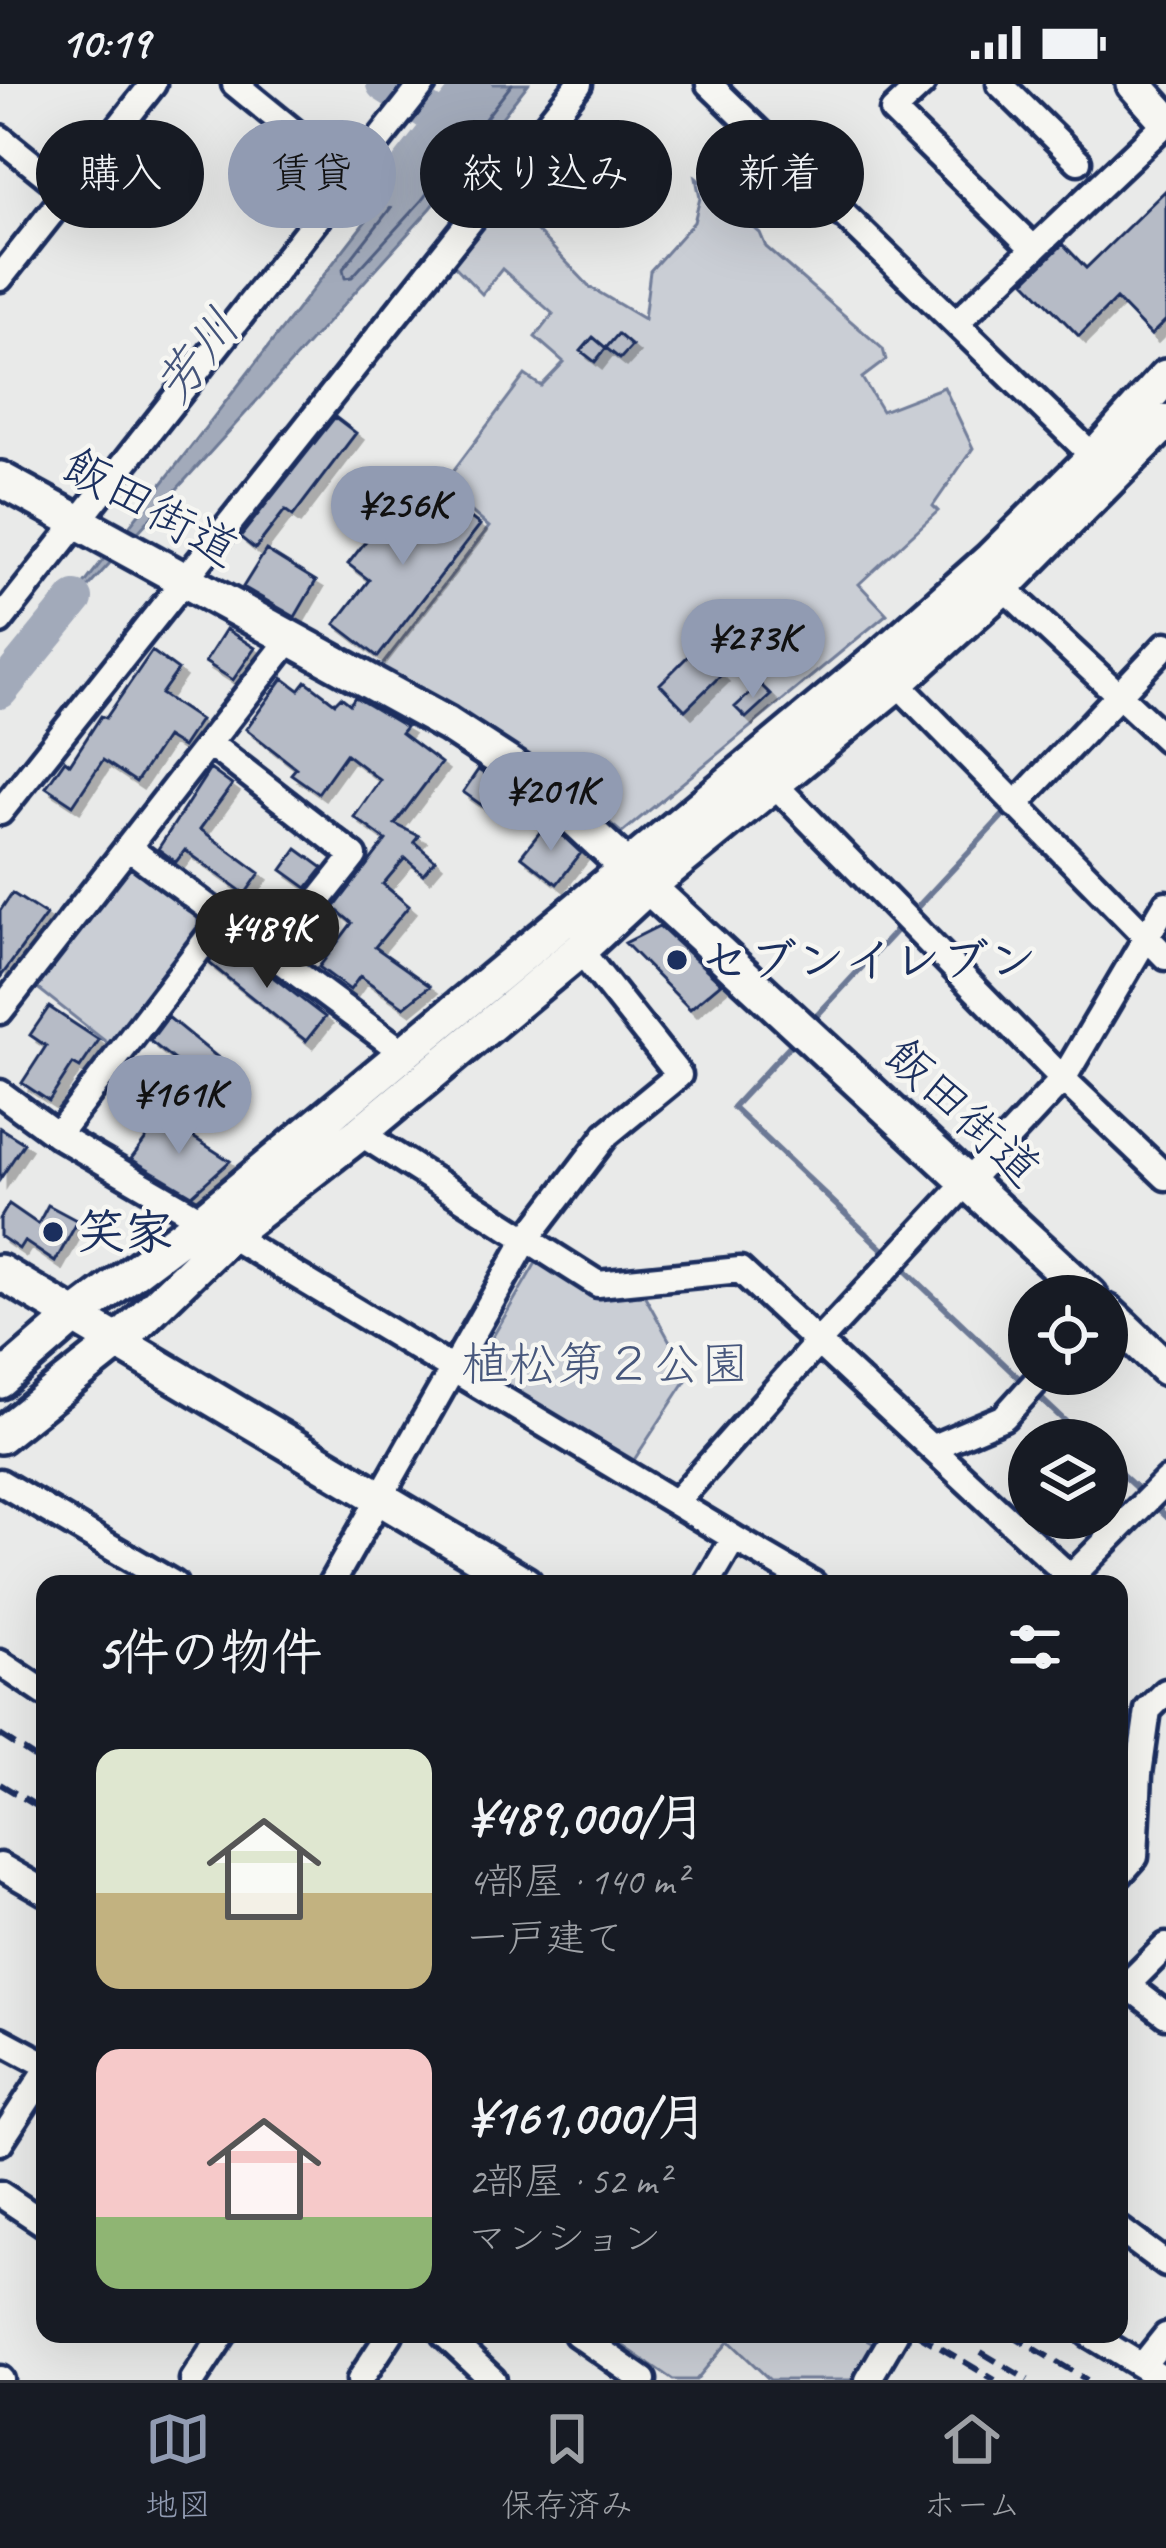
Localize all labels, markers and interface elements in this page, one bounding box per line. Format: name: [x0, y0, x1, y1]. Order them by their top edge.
text: 10:19: [60, 14, 149, 71]
chip: 購入: [36, 120, 204, 228]
chip: 賃貸: [228, 120, 396, 228]
chip: 絞り込み: [420, 120, 672, 228]
chip: 新着: [696, 120, 864, 228]
water label: 芳川: [140, 296, 254, 416]
street label: 飯田街道: [52, 434, 250, 580]
pin: ¥256K: [319, 466, 487, 568]
text: ¥256K: [358, 480, 448, 529]
pin: ¥273K: [669, 599, 837, 701]
text: ¥273K: [708, 613, 798, 662]
pin: ¥201K: [467, 752, 635, 854]
text: ¥201K: [506, 766, 596, 815]
pin: ¥489K: [183, 889, 351, 991]
text: ¥489K: [222, 903, 312, 952]
place label: セブンイレブン: [701, 930, 1037, 990]
marker: セブンイレブン: [664, 947, 690, 973]
street label: 飯田街道: [872, 1025, 1054, 1199]
pin: ¥161K: [95, 1055, 263, 1157]
text: ¥161K: [134, 1069, 224, 1118]
place label: 笑家: [77, 1202, 173, 1262]
marker: 笑家: [40, 1219, 66, 1245]
map controls: [1008, 1275, 1128, 1539]
button: locate: [1008, 1275, 1128, 1395]
park label: 植松第２公園: [461, 1334, 749, 1394]
button: layers: [1008, 1419, 1128, 1539]
icon: filters: [1002, 1614, 1068, 1680]
text: 5件の物件: [96, 1620, 322, 1684]
text: ¥489,000/月: [468, 1785, 706, 1849]
icon: home: [192, 1797, 336, 1941]
text: 4部屋 · 140 m²: [468, 1857, 686, 1906]
text: 一戸建て: [468, 1914, 624, 1963]
text: ¥161,000/月: [468, 2085, 708, 2149]
icon: home: [192, 2097, 336, 2241]
text: 2部屋 · 52 m²: [468, 2157, 669, 2206]
text: マンション: [468, 2214, 661, 2263]
tab: 地図: [145, 2406, 211, 2526]
tab: 保存済み: [501, 2406, 633, 2526]
tab: ホーム: [923, 2406, 1021, 2526]

